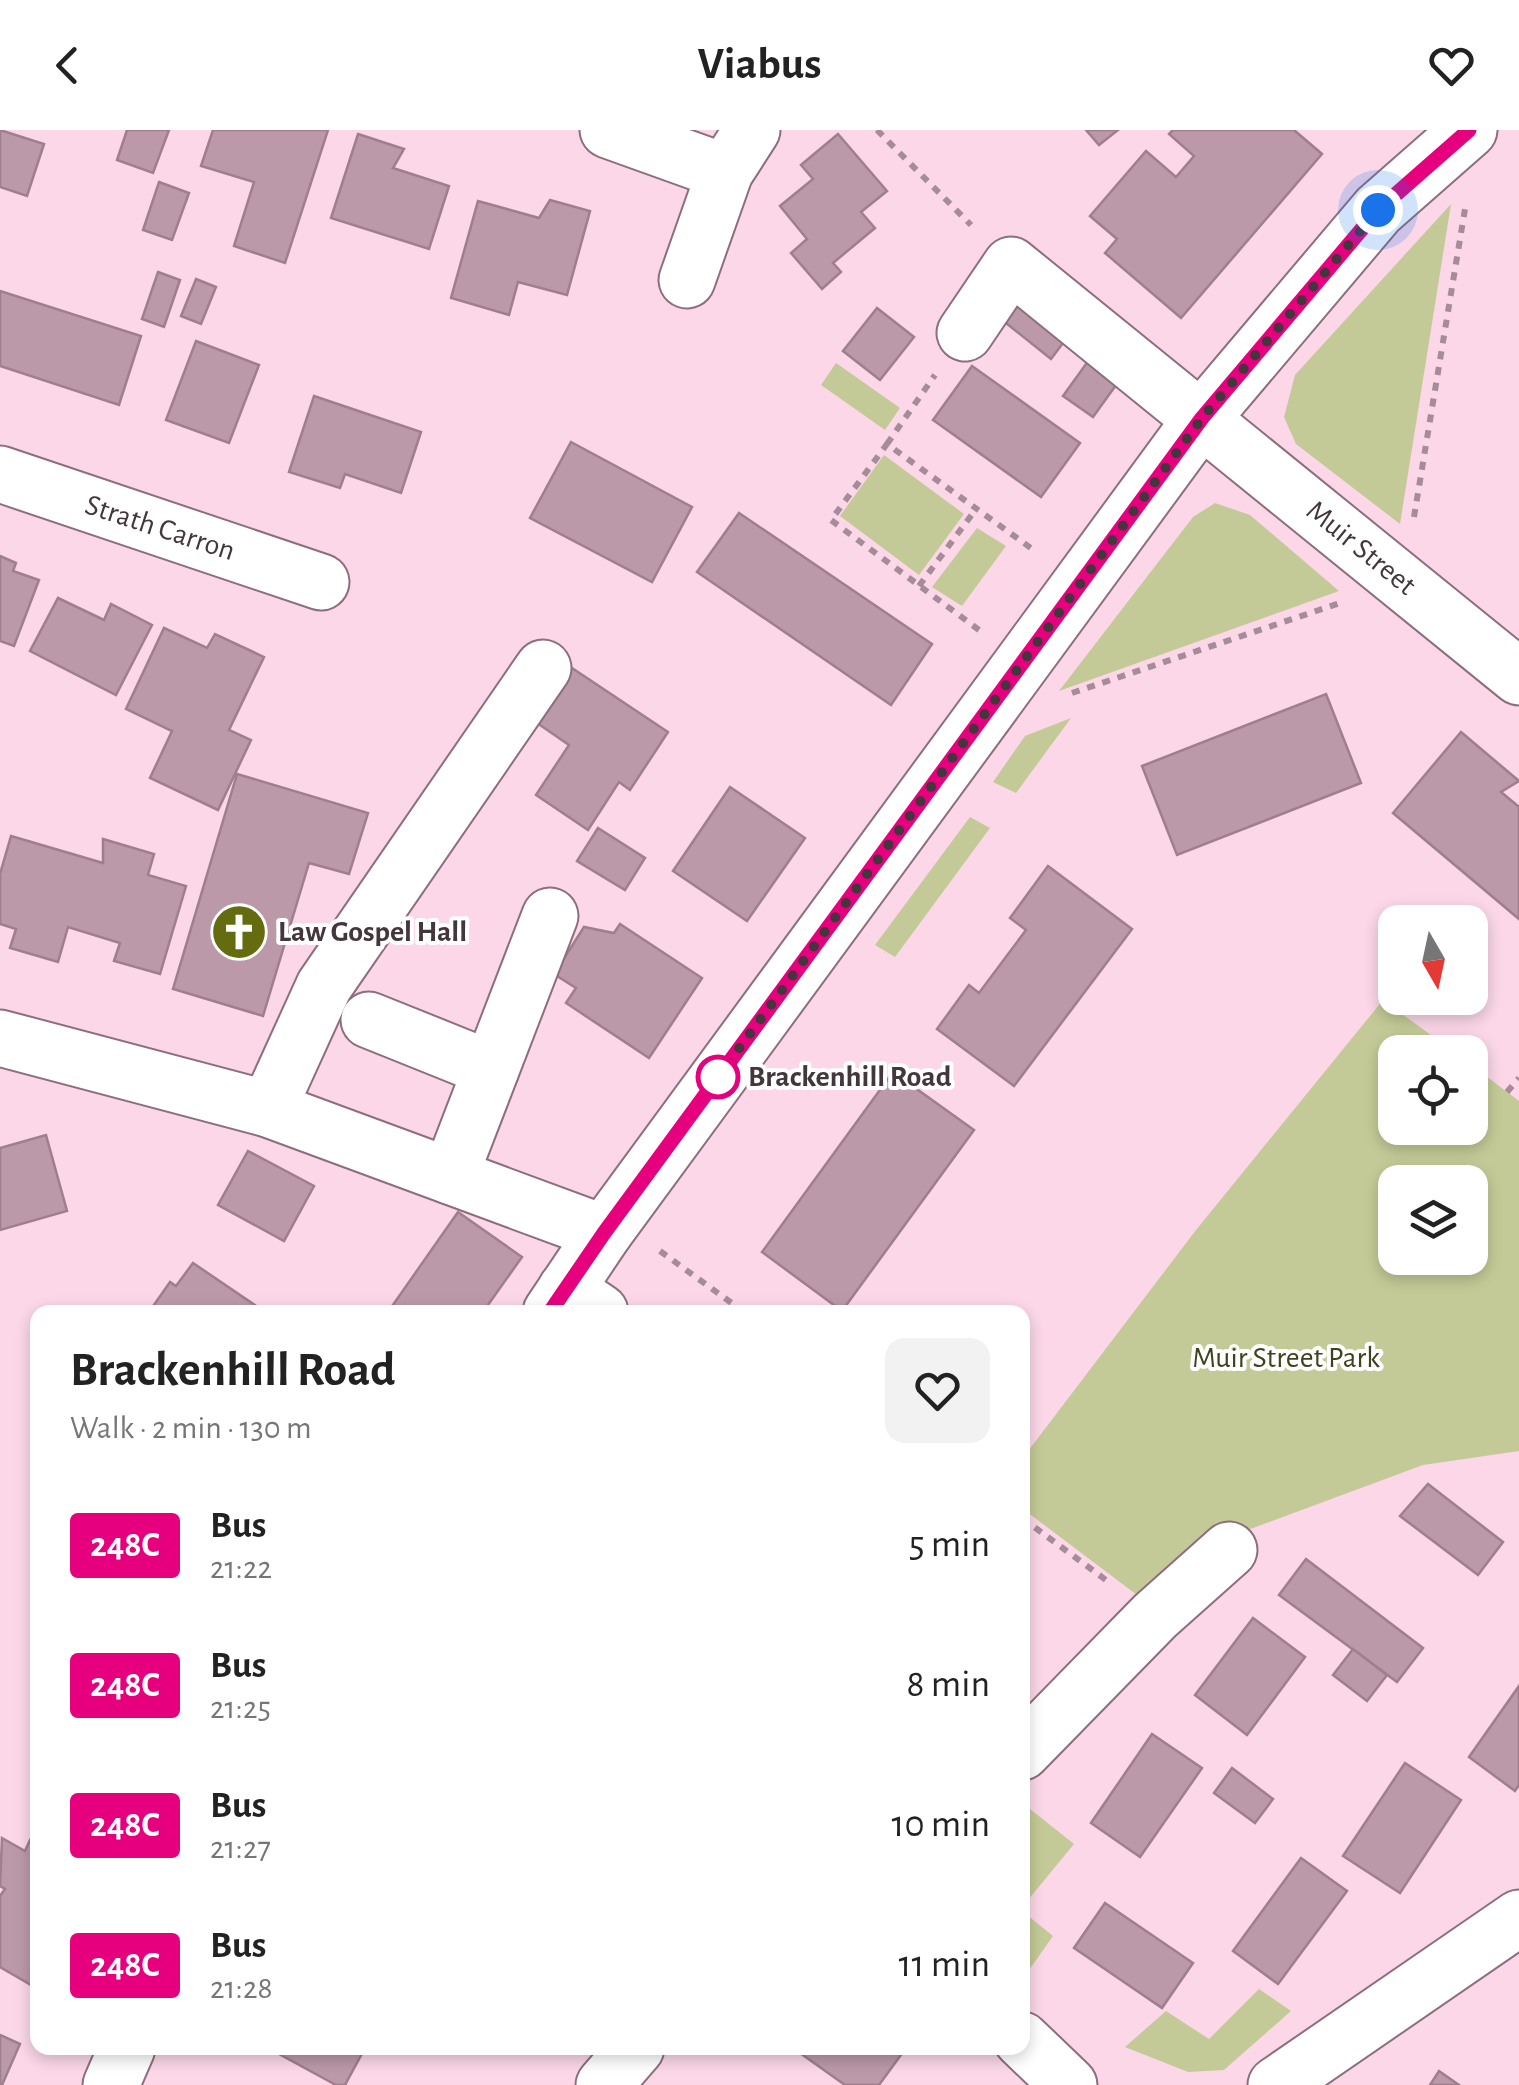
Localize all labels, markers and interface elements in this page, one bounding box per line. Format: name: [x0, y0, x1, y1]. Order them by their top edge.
icon: back: [40, 38, 95, 93]
icon: heart: [1424, 38, 1479, 93]
text: Viabus: [697, 42, 822, 87]
your location: [1353, 185, 1403, 235]
street label: Strath Carron: [81, 490, 239, 566]
street label: Muir Street: [1301, 495, 1422, 601]
church icon: Law Gospel Hall: [209, 902, 269, 962]
north arrow: [1378, 905, 1488, 1015]
map controls: [1378, 905, 1488, 1275]
place label: Law Gospel Hall: [278, 917, 467, 947]
button: locate: [1378, 1035, 1488, 1145]
marker: Brackenhill Road: [697, 1056, 739, 1098]
place label: Brackenhill Road: [748, 1062, 952, 1092]
button: layers: [1378, 1165, 1488, 1275]
button: heart: [885, 1338, 990, 1443]
park label: Muir Street Park: [1192, 1343, 1380, 1373]
text: Brackenhill Road: [70, 1347, 396, 1395]
text: Walk · 2 min · 130 m: [70, 1412, 312, 1444]
text: Bus: [210, 1507, 266, 1545]
text: 5 min: [909, 1526, 990, 1564]
text: 248C: [90, 1528, 160, 1563]
text: 21:22: [210, 1552, 272, 1584]
text: Bus: [210, 1647, 266, 1685]
text: 8 min: [907, 1666, 990, 1704]
text: 248C: [90, 1668, 160, 1703]
text: 21:25: [210, 1692, 271, 1724]
text: Bus: [210, 1787, 266, 1825]
text: 10 min: [891, 1806, 990, 1844]
text: 248C: [90, 1808, 160, 1843]
text: 21:27: [210, 1832, 271, 1864]
text: Bus: [210, 1927, 266, 1965]
text: 11 min: [898, 1946, 990, 1984]
text: 248C: [90, 1948, 160, 1983]
text: 21:28: [210, 1972, 273, 2004]

